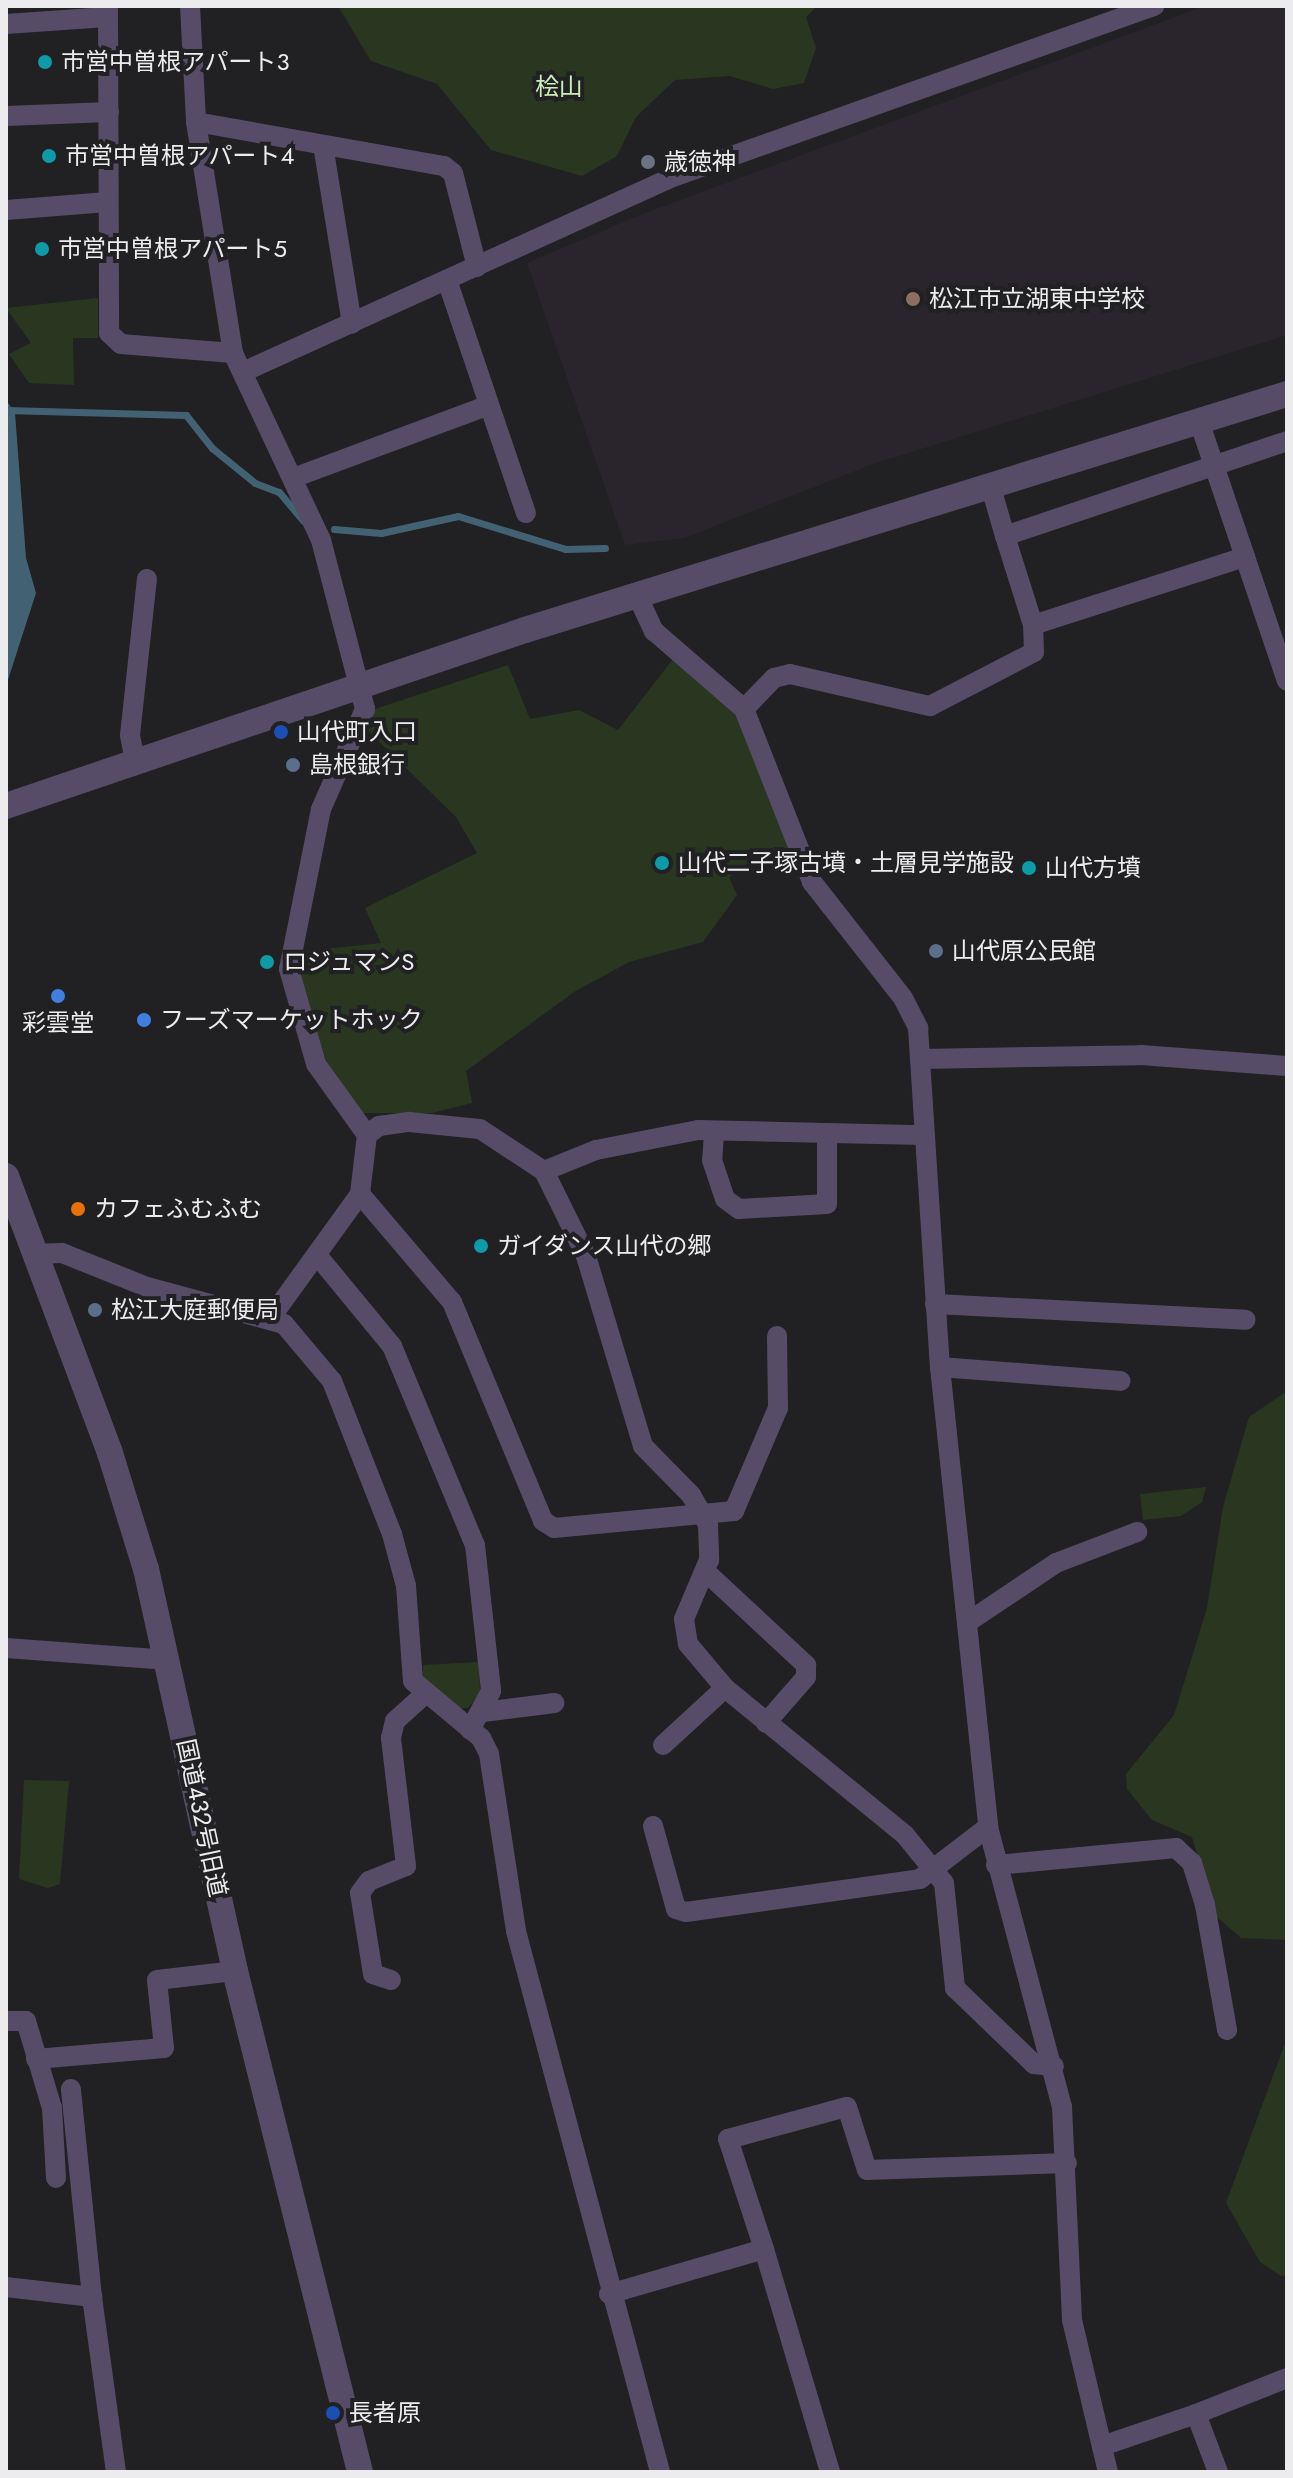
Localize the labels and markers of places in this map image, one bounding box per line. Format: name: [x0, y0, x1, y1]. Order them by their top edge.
place label: 市営中曽根アパート3: [61, 48, 290, 76]
marker: 市営中曽根アパート3: [36, 53, 54, 71]
place label: 市営中曽根アパート4: [65, 142, 295, 170]
marker: 市営中曽根アパート4: [40, 147, 58, 165]
place label: 歳徳神: [664, 148, 736, 176]
marker: 歳徳神: [639, 153, 657, 171]
place label: 市営中曽根アパート5: [58, 235, 288, 263]
marker: 市営中曽根アパート5: [33, 240, 51, 258]
place label: 松江市立湖東中学校: [929, 285, 1145, 313]
marker: 松江市立湖東中学校: [904, 290, 922, 308]
place label: 山代町入口: [297, 718, 417, 746]
marker: 山代町入口: [272, 723, 290, 741]
place label: 島根銀行: [309, 751, 405, 779]
marker: 島根銀行: [284, 756, 302, 774]
place label: 山代二子塚古墳・土層見学施設: [678, 849, 1014, 877]
marker: 山代二子塚古墳・土層見学施設: [653, 854, 671, 872]
place label: 山代方墳: [1045, 854, 1141, 882]
marker: 山代方墳: [1020, 859, 1038, 877]
place label: 山代原公民館: [952, 937, 1096, 965]
marker: 山代原公民館: [927, 942, 945, 960]
place label: ロジュマンS: [283, 948, 416, 976]
marker: ロジュマンS: [258, 953, 276, 971]
marker: 彩雲堂: [49, 987, 67, 1005]
place label: フーズマーケットホック: [160, 1006, 424, 1034]
place label: 彩雲堂: [22, 1009, 94, 1037]
marker: フーズマーケットホック: [135, 1011, 153, 1029]
place label: カフェふむふむ: [94, 1195, 262, 1223]
marker: カフェふむふむ: [69, 1200, 87, 1218]
place label: ガイダンス山代の郷: [497, 1232, 713, 1260]
marker: ガイダンス山代の郷: [472, 1237, 490, 1255]
place label: 松江大庭郵便局: [111, 1296, 279, 1324]
marker: 松江大庭郵便局: [86, 1301, 104, 1319]
place label: 長者原: [349, 2399, 421, 2427]
marker: 長者原: [324, 2404, 342, 2422]

